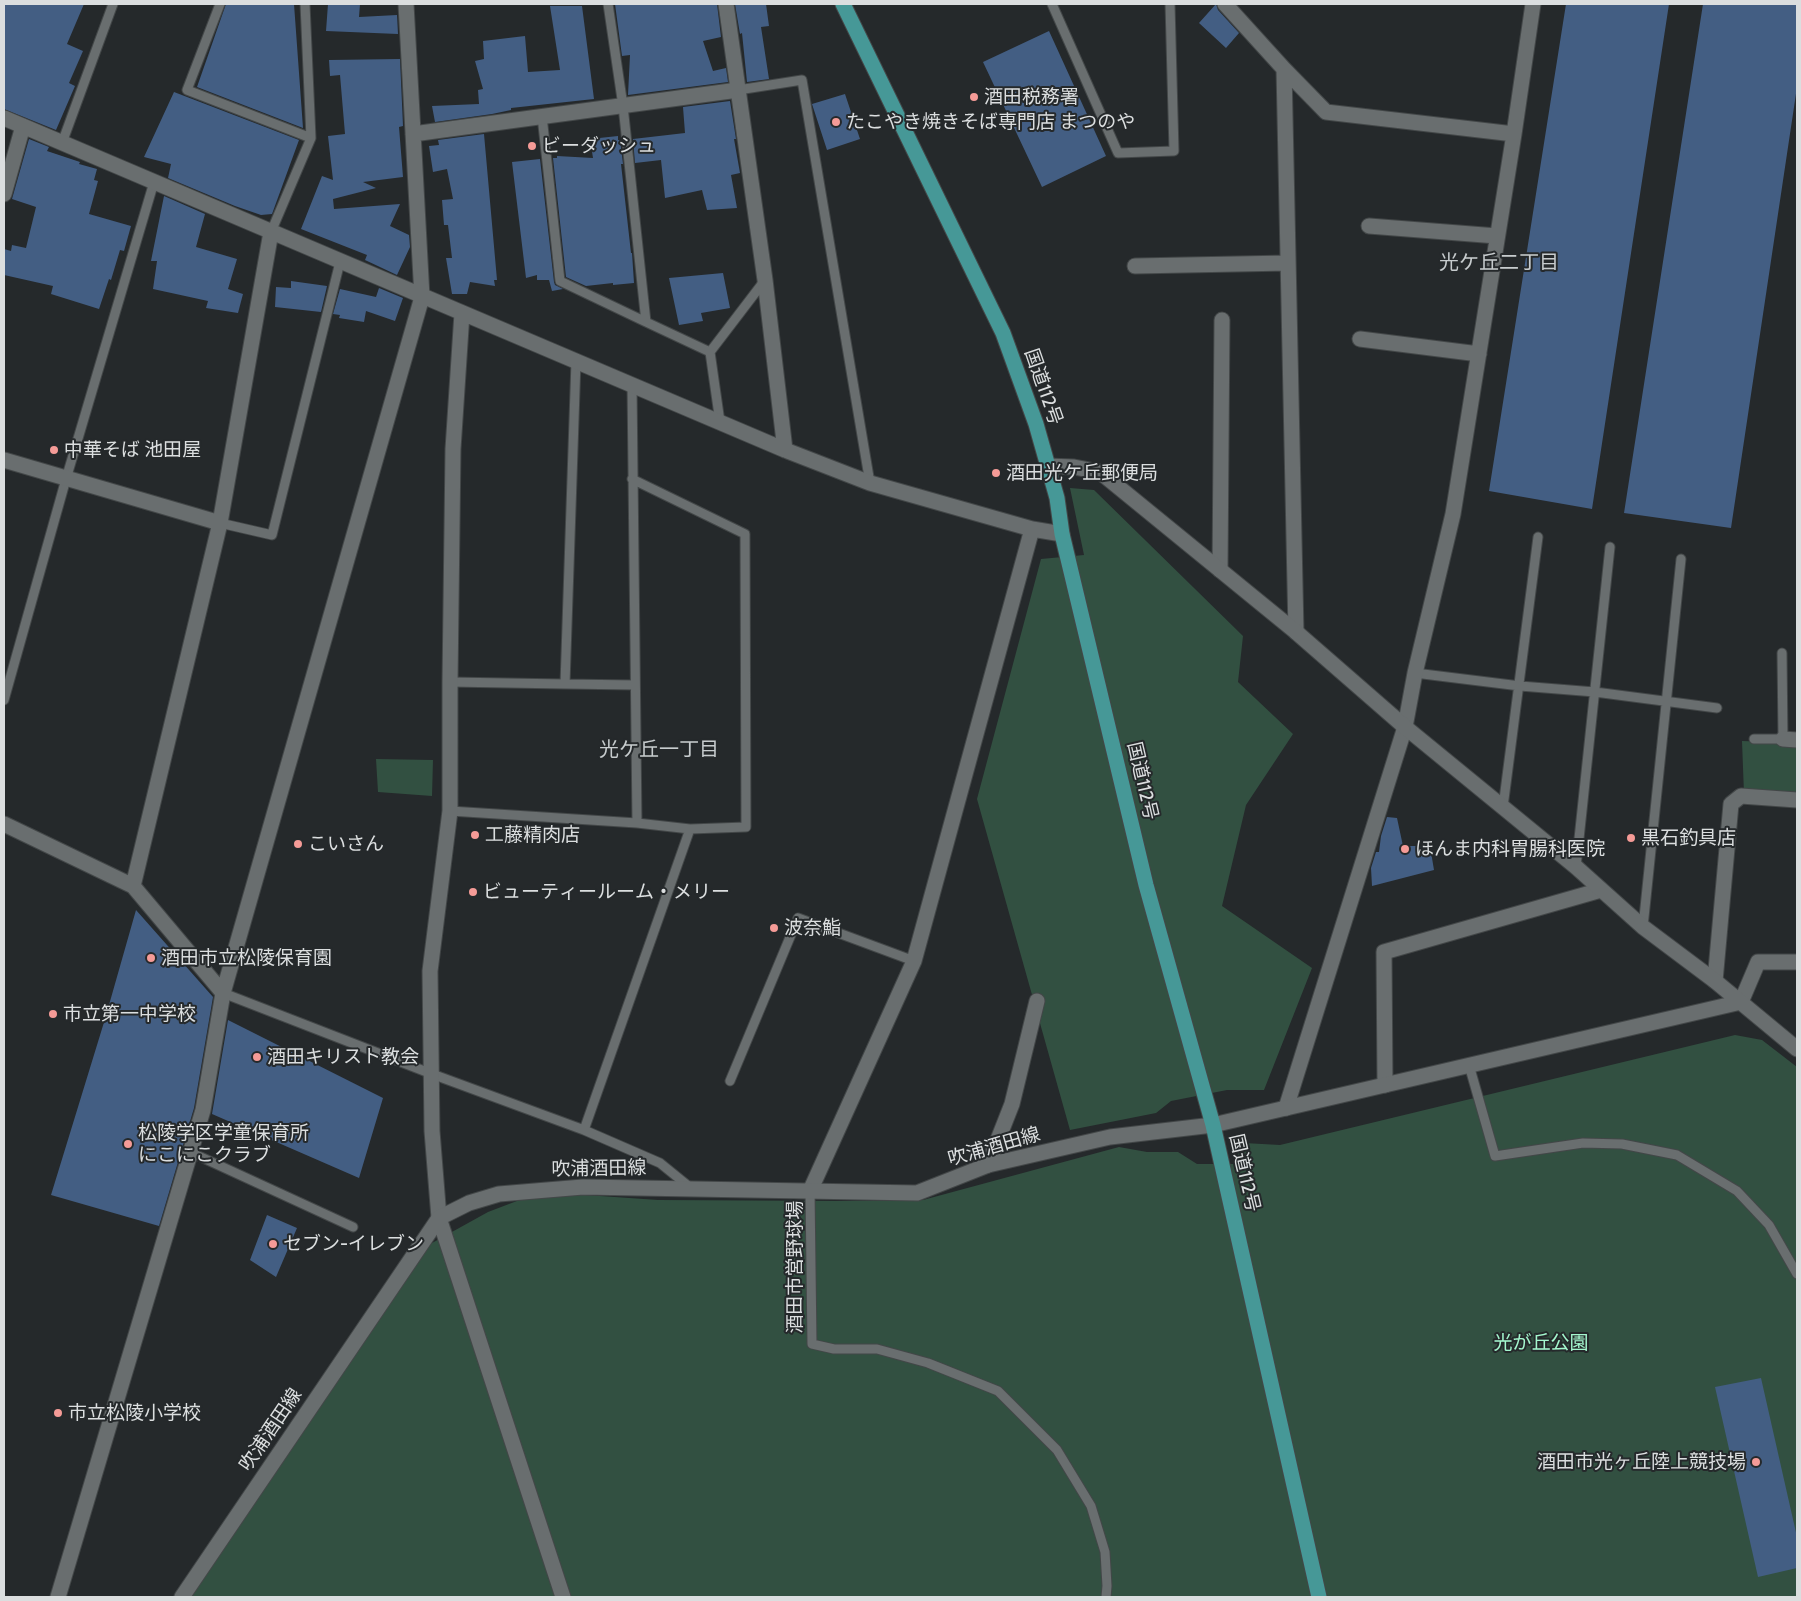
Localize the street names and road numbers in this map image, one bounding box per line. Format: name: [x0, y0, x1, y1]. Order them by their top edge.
street label: 国道112号: [1019, 346, 1067, 428]
street label: 国道112号: [1122, 740, 1162, 822]
street label: 吹浦酒田線: [945, 1123, 1043, 1171]
street label: 国道112号: [1224, 1132, 1264, 1214]
street label: 吹浦酒田線: [551, 1157, 647, 1181]
street label: 酒田市営野球場: [784, 1201, 806, 1333]
street label: 吹浦酒田線: [235, 1384, 307, 1476]

